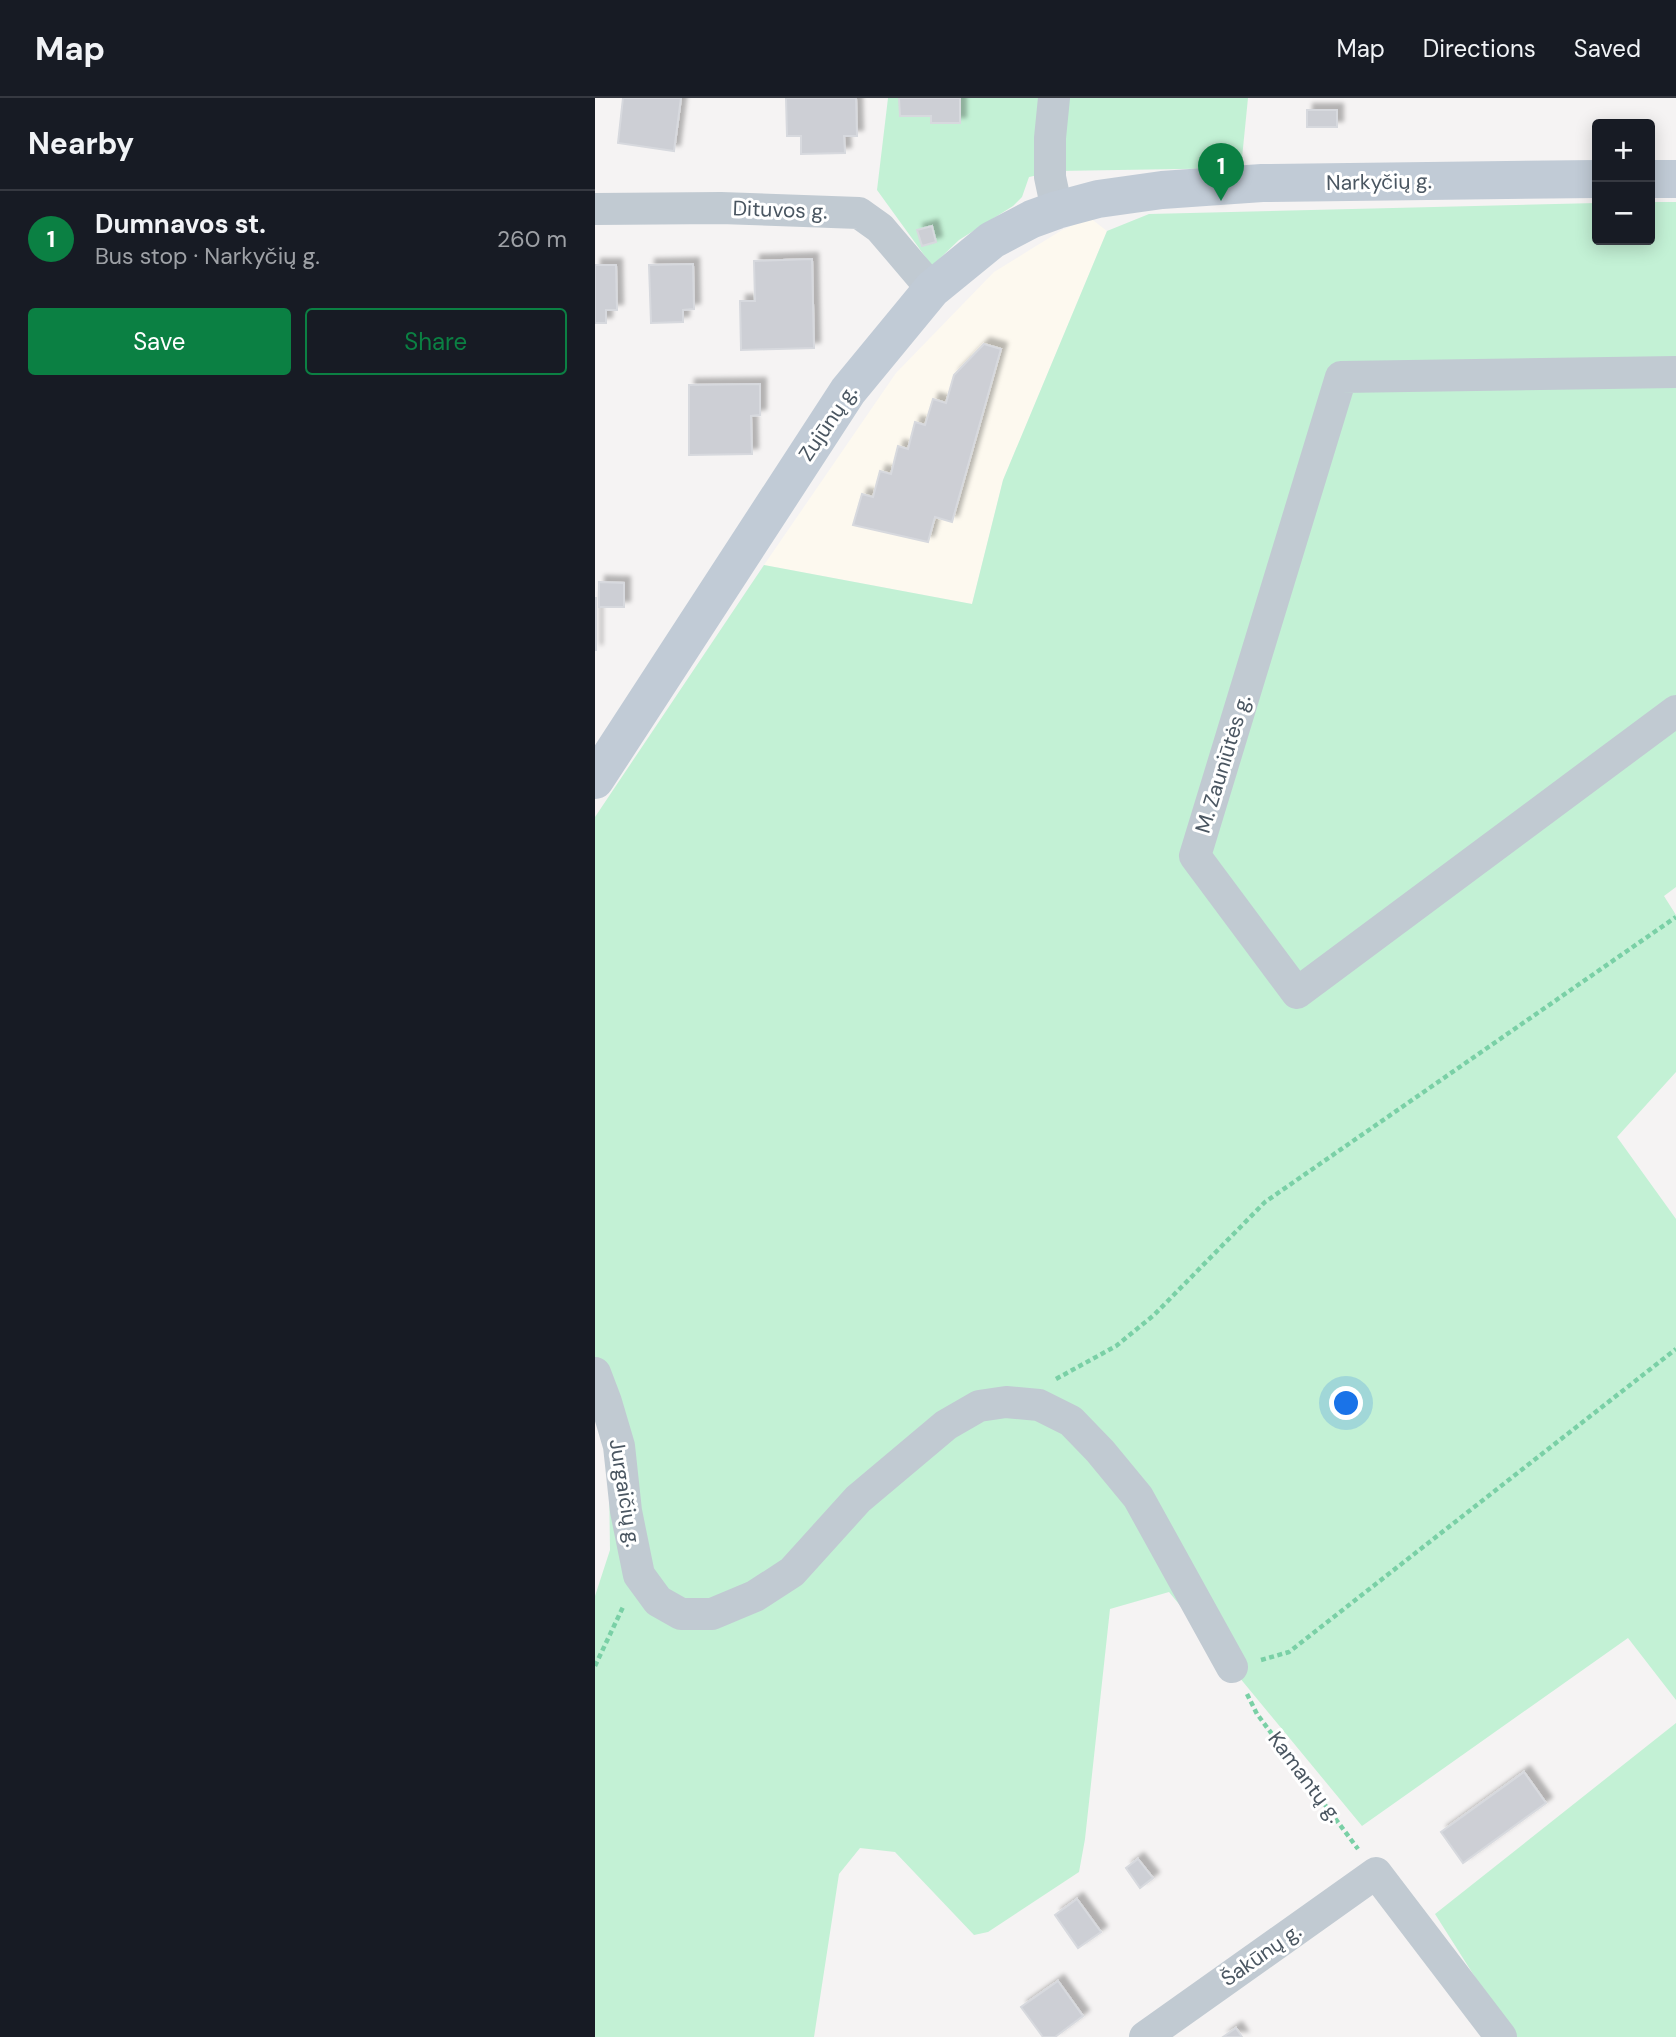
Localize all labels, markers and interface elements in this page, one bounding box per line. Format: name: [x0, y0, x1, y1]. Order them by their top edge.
text: Map: [35, 27, 105, 70]
text: Map: [1337, 33, 1385, 64]
text: Directions: [1423, 33, 1536, 64]
text: Saved: [1574, 33, 1641, 64]
map controls: [1592, 119, 1655, 245]
button: +: [1592, 119, 1655, 182]
text: Nearby: [28, 124, 134, 163]
pin: 1: [1198, 143, 1244, 201]
street label: Narkyčių g.: [1326, 167, 1432, 197]
button: −: [1592, 182, 1655, 245]
street label: Dituvos g.: [732, 194, 828, 226]
text: Dumnavos st.: [95, 207, 266, 241]
text: 1: [47, 224, 55, 254]
text: 260 m: [497, 224, 567, 254]
text: Bus stop · Narkyčių g.: [95, 241, 320, 271]
button: Save: [28, 308, 291, 375]
button: Share: [305, 308, 567, 375]
street label: Zujūnų g.: [792, 379, 864, 467]
street label: M. Zauniūtės g.: [1189, 691, 1257, 837]
your location: [1329, 1386, 1363, 1420]
street label: Jurgaičių g.: [603, 1437, 647, 1549]
street label: Kamantų g.: [1262, 1726, 1348, 1828]
street label: Šakūnų g.: [1215, 1917, 1307, 1993]

